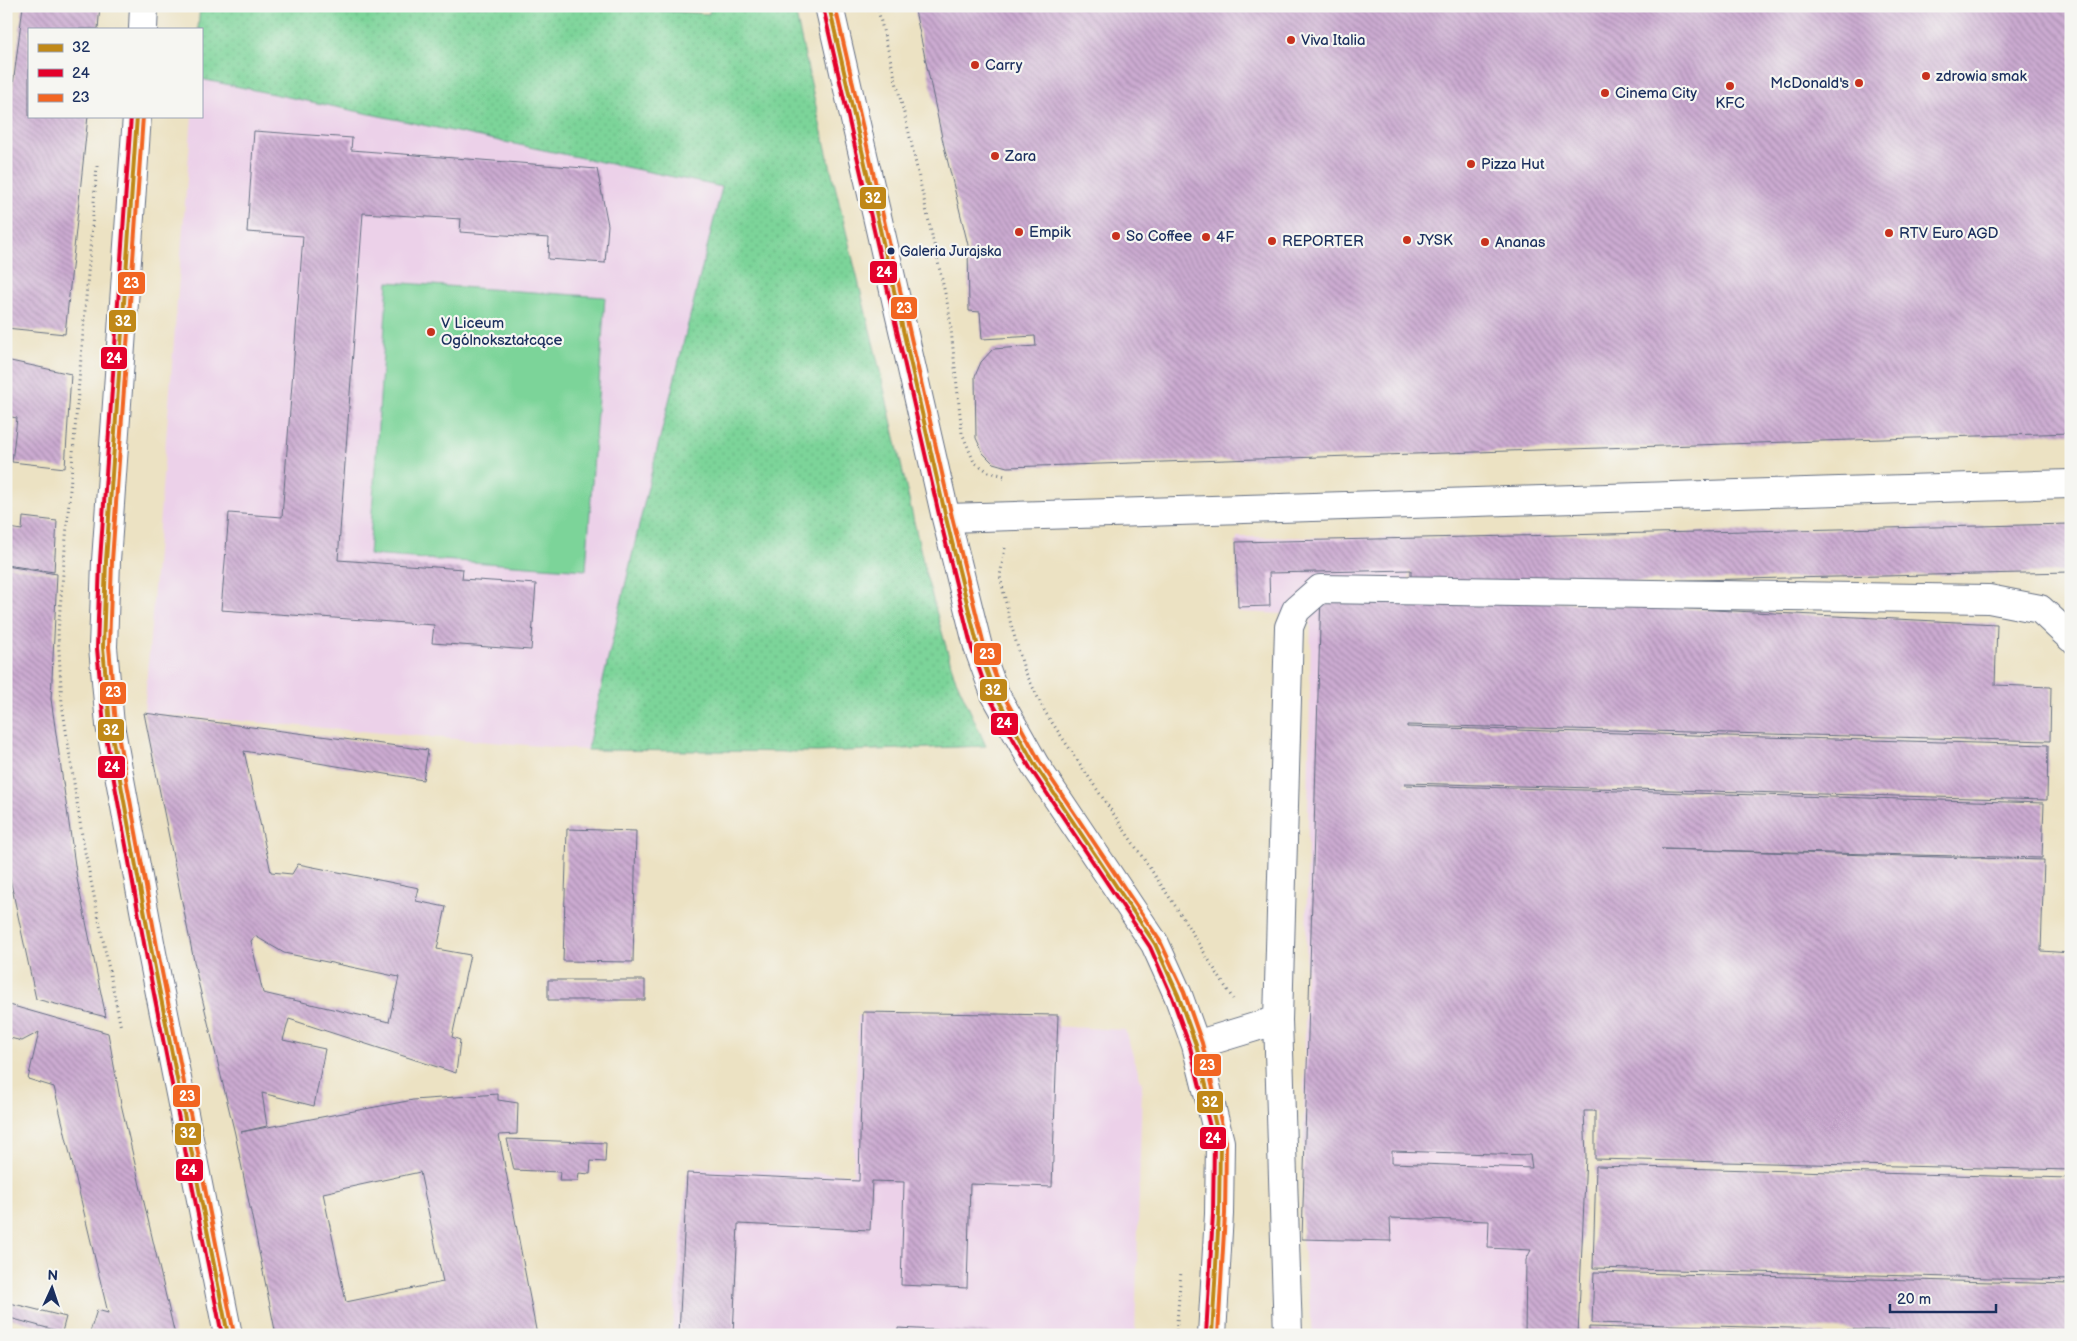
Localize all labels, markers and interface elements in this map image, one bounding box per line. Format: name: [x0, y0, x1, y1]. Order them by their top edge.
legend: [28, 28, 202, 118]
place label: Viva Italia: [1301, 31, 1365, 50]
marker: Viva Italia: [1285, 34, 1297, 46]
text: 32: [72, 38, 90, 57]
place label: Carry: [985, 56, 1023, 75]
marker: Carry: [969, 59, 981, 71]
text: 24: [72, 64, 90, 83]
place label: zdrowia smak: [1936, 67, 2028, 86]
marker: zdrowia smak: [1920, 70, 1932, 82]
place label: McDonald's: [1770, 74, 1850, 93]
marker: McDonald's: [1853, 77, 1865, 89]
marker: KFC: [1724, 80, 1736, 92]
place label: Cinema City: [1615, 84, 1697, 103]
marker: Cinema City: [1599, 87, 1611, 99]
text: 23: [72, 88, 90, 107]
place label: KFC: [1715, 94, 1745, 113]
place label: Zara: [1004, 147, 1036, 166]
marker: Zara: [989, 150, 1001, 162]
place label: Pizza Hut: [1481, 155, 1545, 174]
marker: Pizza Hut: [1465, 158, 1477, 170]
line badge: 32: [859, 186, 887, 210]
text: 32: [865, 190, 882, 207]
place label: Empik: [1029, 223, 1072, 242]
place label: RTV Euro AGD: [1899, 224, 1999, 243]
marker: Empik: [1013, 226, 1025, 238]
place label: So Coffee: [1126, 227, 1192, 246]
marker: RTV Euro AGD: [1883, 227, 1895, 239]
place label: 4F: [1216, 228, 1234, 247]
marker: So Coffee: [1110, 230, 1122, 242]
marker: 4F: [1200, 231, 1212, 243]
place label: JYSK: [1417, 231, 1453, 250]
place label: REPORTER: [1282, 232, 1364, 251]
place label: Ananas: [1495, 233, 1546, 252]
marker: JYSK: [1401, 234, 1413, 246]
marker: REPORTER: [1266, 235, 1278, 247]
marker: Ananas: [1479, 236, 1491, 248]
place label: Galeria Jurajska: [900, 243, 1002, 260]
marker: Galeria Jurajska: [886, 246, 896, 256]
line badge: 24: [869, 260, 898, 284]
text: 24: [876, 264, 893, 281]
line badge: 23: [117, 271, 146, 295]
text: 23: [123, 275, 139, 292]
line badge: 23: [890, 296, 918, 320]
text: 23: [896, 300, 912, 317]
line badge: 32: [108, 309, 137, 333]
text: 32: [115, 313, 132, 330]
place label: V Liceum Ogólnokształcące: [441, 314, 562, 350]
marker: V Liceum Ogólnokształcące: [425, 326, 437, 338]
line badge: 24: [100, 346, 128, 370]
text: 24: [106, 350, 123, 367]
line badge: 23: [973, 642, 1002, 666]
text: 23: [979, 646, 995, 663]
line badge: 32: [979, 678, 1008, 702]
line badge: 23: [99, 681, 127, 705]
text: 32: [985, 682, 1002, 699]
text: 23: [105, 684, 121, 701]
line badge: 24: [990, 712, 1019, 736]
text: 24: [996, 715, 1013, 732]
line badge: 32: [97, 718, 125, 742]
text: 32: [103, 722, 120, 739]
line badge: 24: [97, 755, 126, 779]
text: 24: [104, 759, 121, 776]
line badge: 23: [1193, 1053, 1222, 1077]
text: 23: [1199, 1057, 1215, 1074]
line badge: 23: [172, 1084, 201, 1108]
text: 23: [179, 1088, 195, 1105]
line badge: 32: [1196, 1090, 1224, 1114]
text: 32: [1202, 1094, 1219, 1111]
line badge: 32: [174, 1122, 202, 1146]
text: 32: [180, 1125, 197, 1142]
line badge: 24: [1199, 1126, 1227, 1150]
text: 24: [1205, 1130, 1222, 1147]
line badge: 24: [175, 1158, 204, 1182]
text: 24: [181, 1162, 198, 1179]
north arrow: [28, 1264, 78, 1314]
text: N: [47, 1267, 58, 1284]
scale bar: [1890, 1281, 1996, 1313]
text: 20 m: [1897, 1290, 1931, 1309]

